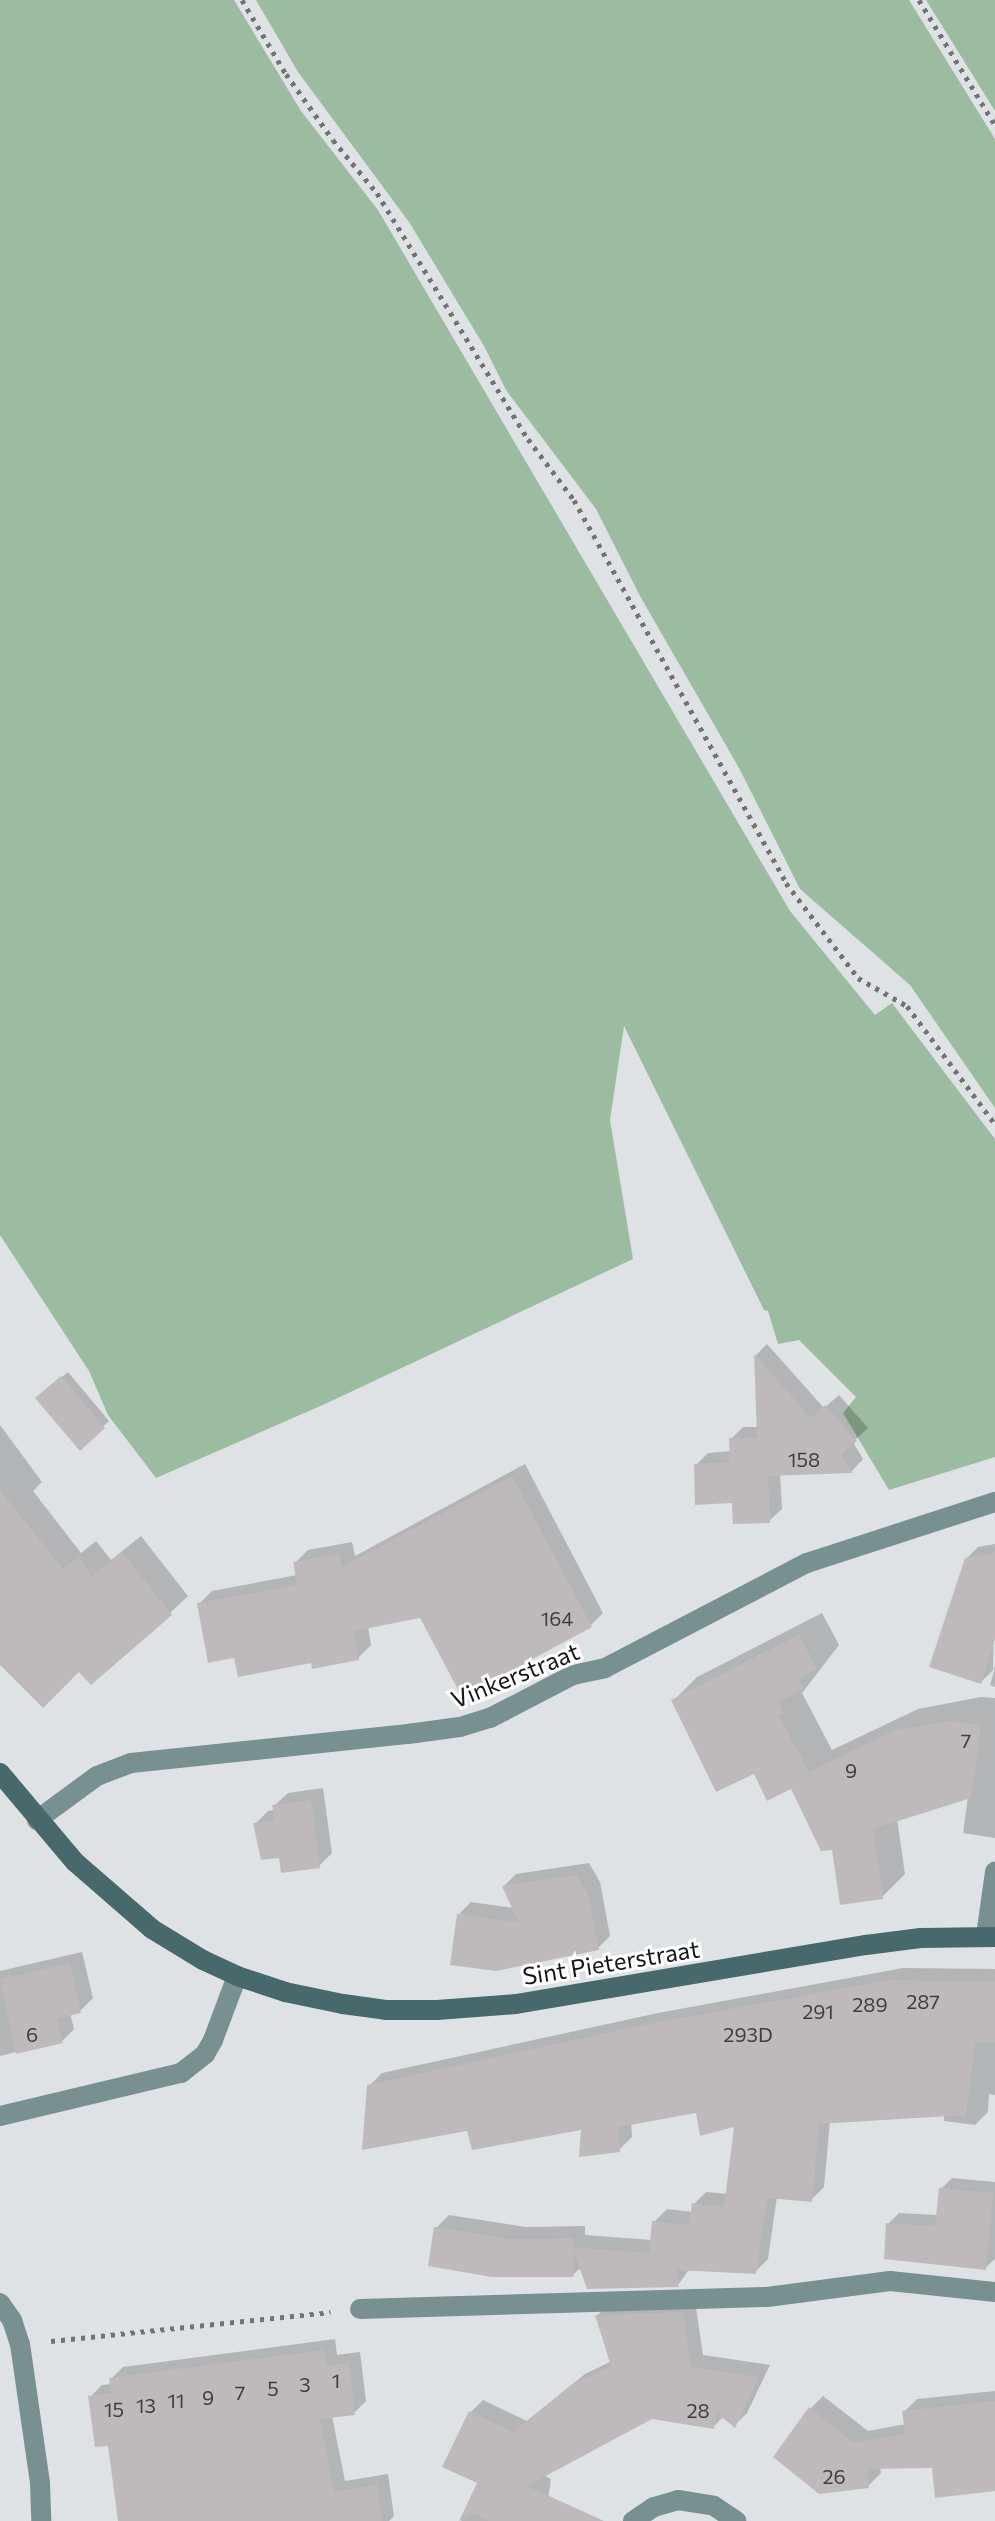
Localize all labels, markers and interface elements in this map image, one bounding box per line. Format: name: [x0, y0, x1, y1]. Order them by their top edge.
house number: 158: [788, 1447, 820, 1471]
house number: 164: [541, 1606, 573, 1630]
street label: Vinkerstraat: [447, 1636, 583, 1714]
house number: 7: [961, 1728, 971, 1752]
house number: 9: [845, 1758, 857, 1782]
street label: Sint Pieterstraat: [521, 1934, 701, 1990]
house number: 287: [906, 1989, 940, 2013]
house number: 289: [852, 1992, 888, 2016]
house number: 291: [802, 1999, 834, 2023]
house number: 6: [26, 2022, 38, 2046]
house number: 293D: [723, 2022, 773, 2046]
house number: 1: [332, 2368, 340, 2392]
house number: 3: [299, 2372, 311, 2396]
house number: 5: [267, 2376, 279, 2400]
house number: 7: [235, 2380, 245, 2404]
house number: 9: [202, 2385, 214, 2409]
house number: 11: [167, 2388, 185, 2412]
house number: 13: [136, 2393, 156, 2417]
house number: 15: [104, 2397, 124, 2421]
house number: 28: [686, 2398, 710, 2422]
house number: 26: [822, 2464, 846, 2488]

